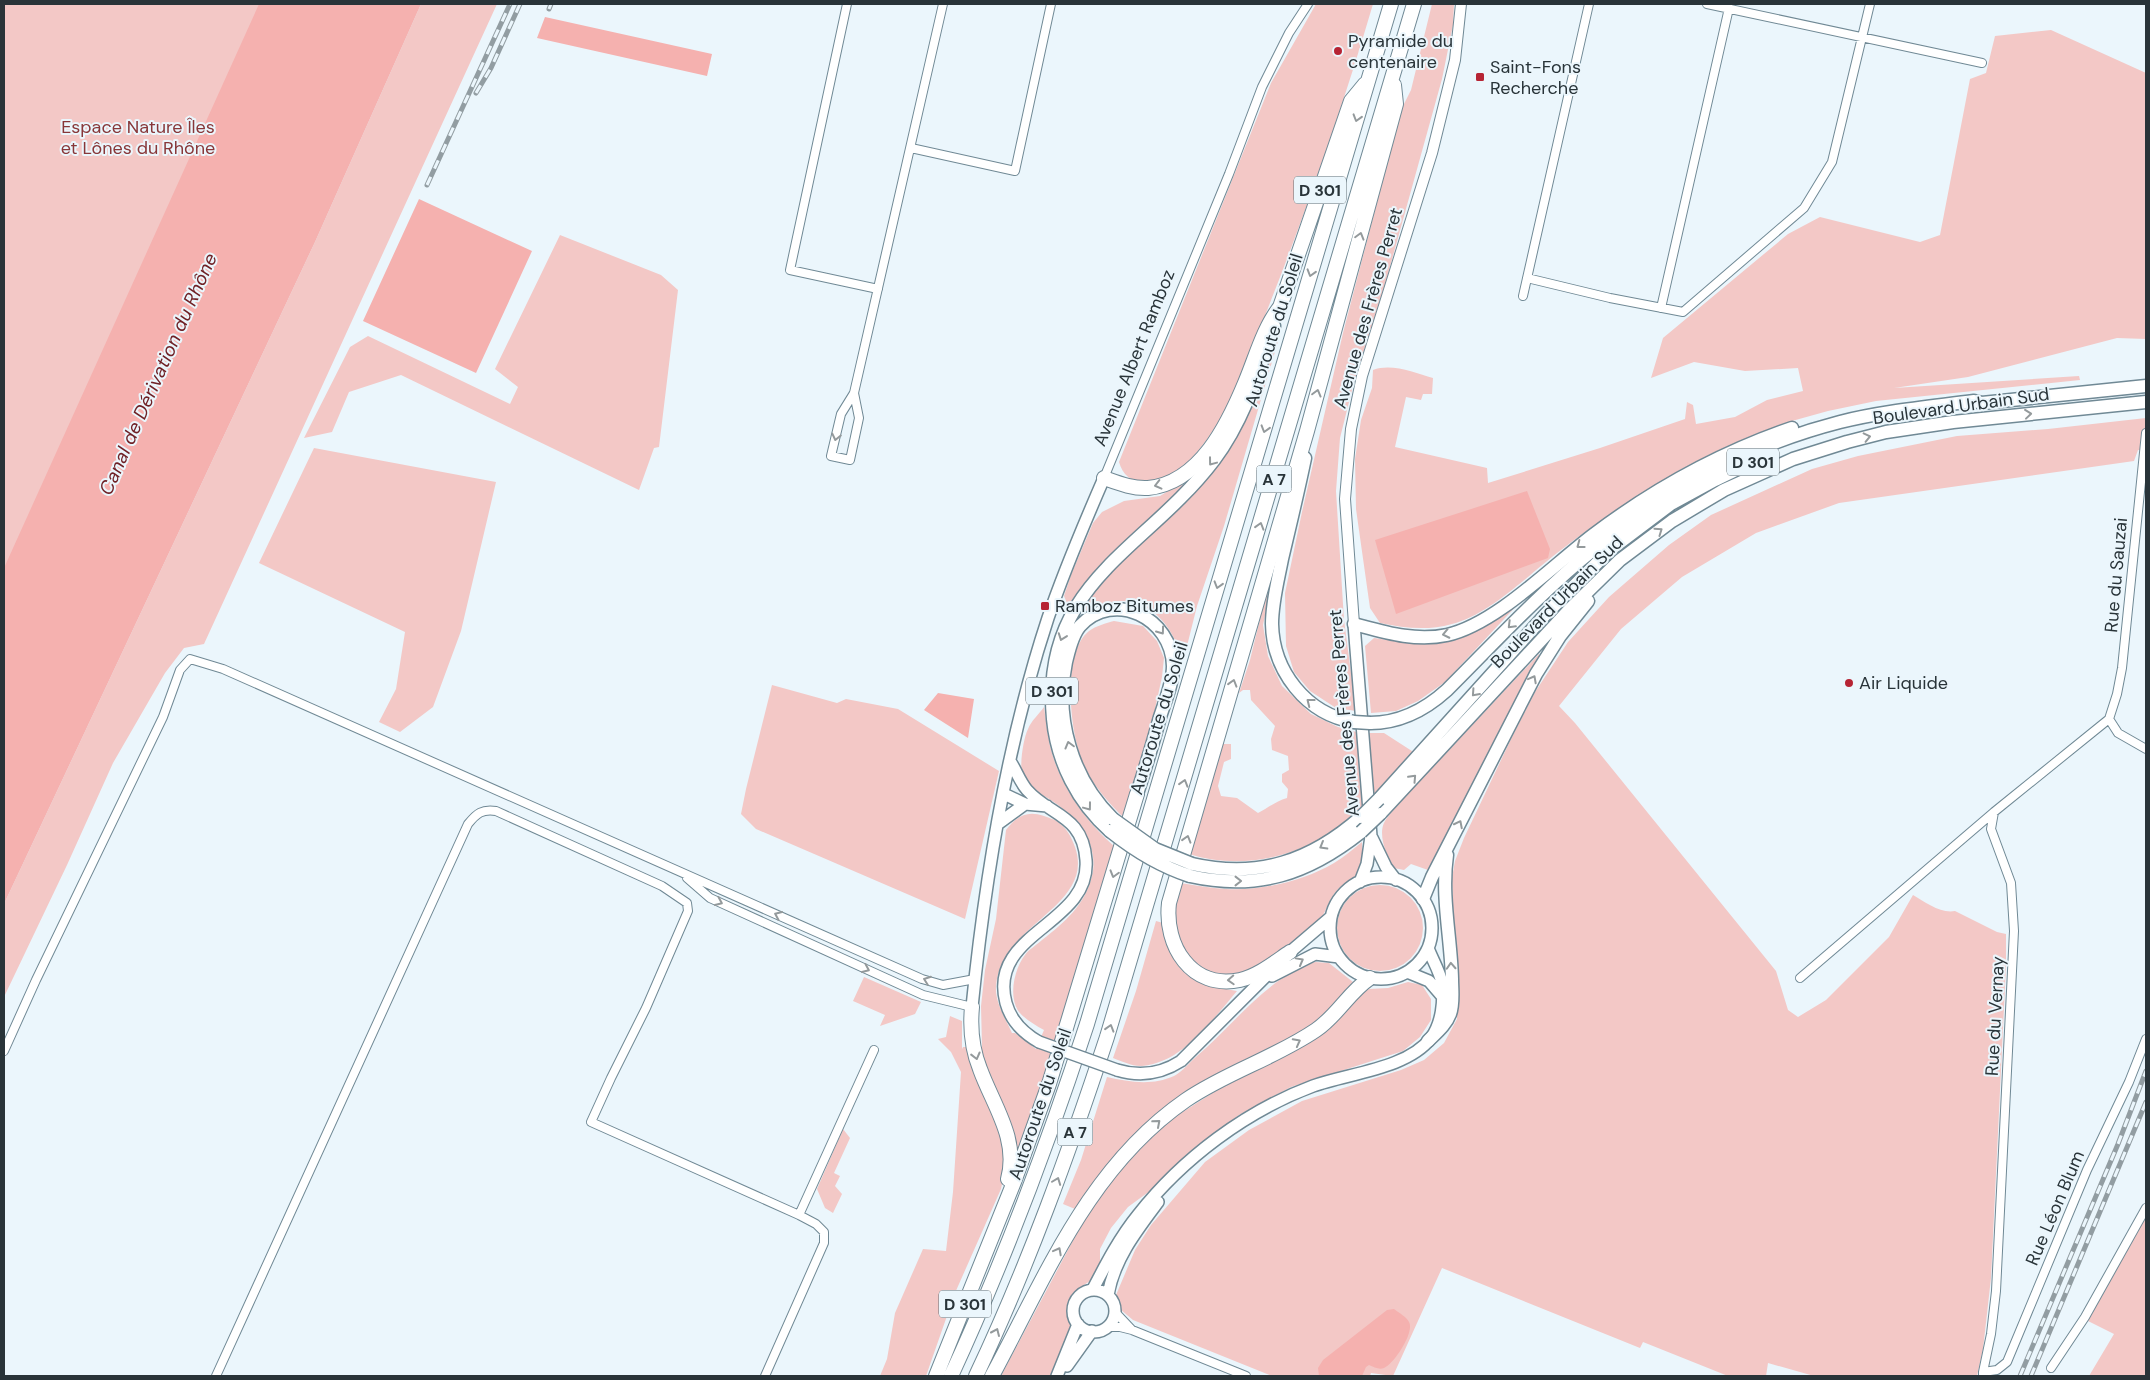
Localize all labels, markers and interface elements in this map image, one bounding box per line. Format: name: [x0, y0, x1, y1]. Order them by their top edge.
place label: Pyramide du centenaire: [1348, 29, 1453, 74]
marker: Pyramide du centenaire: [1332, 45, 1344, 57]
place label: Saint-Fons Recherche: [1490, 55, 1581, 100]
marker: Saint-Fons Recherche: [1474, 71, 1486, 83]
one-way arrow: [1353, 113, 1363, 121]
park label: Espace Nature Îles et Lônes du Rhône: [61, 115, 215, 160]
road number: D 301: [1294, 176, 1346, 204]
street label: Avenue des Frères Perret: [1328, 205, 1408, 411]
one-way arrow: [1354, 232, 1364, 241]
water label: Canal de Dérivation du Rhône: [93, 249, 223, 499]
street label: Autoroute du Soleil: [1239, 251, 1309, 409]
street label: Avenue Albert Ramboz: [1088, 266, 1180, 450]
one-way arrow: [1306, 269, 1316, 277]
street label: Boulevard Urbain Sud: [1871, 382, 2051, 430]
one-way arrow: [1311, 388, 1322, 397]
one-way arrow: [2024, 409, 2032, 420]
one-way arrow: [1260, 425, 1270, 433]
one-way arrow: [1862, 432, 1871, 443]
one-way arrow: [831, 433, 842, 442]
road number: D 301: [1727, 448, 1779, 476]
one-way arrow: [1209, 456, 1217, 465]
road number: A 7: [1256, 466, 1292, 492]
one-way arrow: [1154, 479, 1163, 490]
street label: Rue du Sauzai: [2099, 517, 2133, 633]
one-way arrow: [1254, 523, 1264, 531]
one-way arrow: [1653, 528, 1663, 537]
street label: Boulevard Urbain Sud: [1486, 531, 1628, 673]
one-way arrow: [1576, 539, 1586, 548]
one-way arrow: [1214, 580, 1224, 589]
place label: Ramboz Bitumes: [1055, 594, 1194, 618]
marker: Ramboz Bitumes: [1039, 600, 1051, 612]
street label: Avenue des Frères Perret: [1323, 608, 1365, 818]
one-way arrow: [1508, 619, 1517, 628]
one-way arrow: [1155, 625, 1164, 635]
one-way arrow: [1442, 629, 1451, 639]
one-way arrow: [1058, 632, 1068, 641]
street label: Autoroute du Soleil: [1124, 639, 1194, 797]
place label: Air Liquide: [1859, 671, 1948, 695]
one-way arrow: [1527, 676, 1537, 685]
marker: Air Liquide: [1843, 677, 1855, 689]
road number: D 301: [1026, 678, 1078, 704]
one-way arrow: [1228, 680, 1238, 688]
one-way arrow: [1471, 687, 1480, 696]
one-way arrow: [1307, 699, 1316, 707]
one-way arrow: [1065, 742, 1075, 750]
one-way arrow: [1407, 775, 1416, 784]
one-way arrow: [1178, 779, 1188, 787]
one-way arrow: [1083, 801, 1091, 810]
one-way arrow: [1453, 820, 1463, 829]
one-way arrow: [1181, 836, 1191, 844]
one-way arrow: [1319, 840, 1328, 850]
one-way arrow: [1109, 870, 1119, 878]
one-way arrow: [1234, 876, 1242, 886]
one-way arrow: [713, 895, 722, 905]
one-way arrow: [774, 911, 783, 922]
street label: Rue du Vernay: [1980, 955, 2010, 1077]
one-way arrow: [1295, 958, 1304, 968]
one-way arrow: [1446, 961, 1456, 969]
one-way arrow: [861, 963, 870, 973]
one-way arrow: [1227, 975, 1235, 986]
one-way arrow: [924, 976, 932, 986]
one-way arrow: [1104, 1024, 1114, 1032]
street label: Autoroute du Soleil: [1003, 1025, 1077, 1183]
one-way arrow: [1291, 1038, 1300, 1048]
one-way arrow: [970, 1051, 981, 1060]
road number: A 7: [1058, 1118, 1092, 1146]
one-way arrow: [1151, 1120, 1160, 1129]
street label: Rue Léon Blum: [2020, 1147, 2090, 1269]
one-way arrow: [1051, 1177, 1061, 1186]
one-way arrow: [1052, 1247, 1062, 1256]
road number: D 301: [939, 1290, 991, 1318]
one-way arrow: [990, 1328, 1001, 1337]

